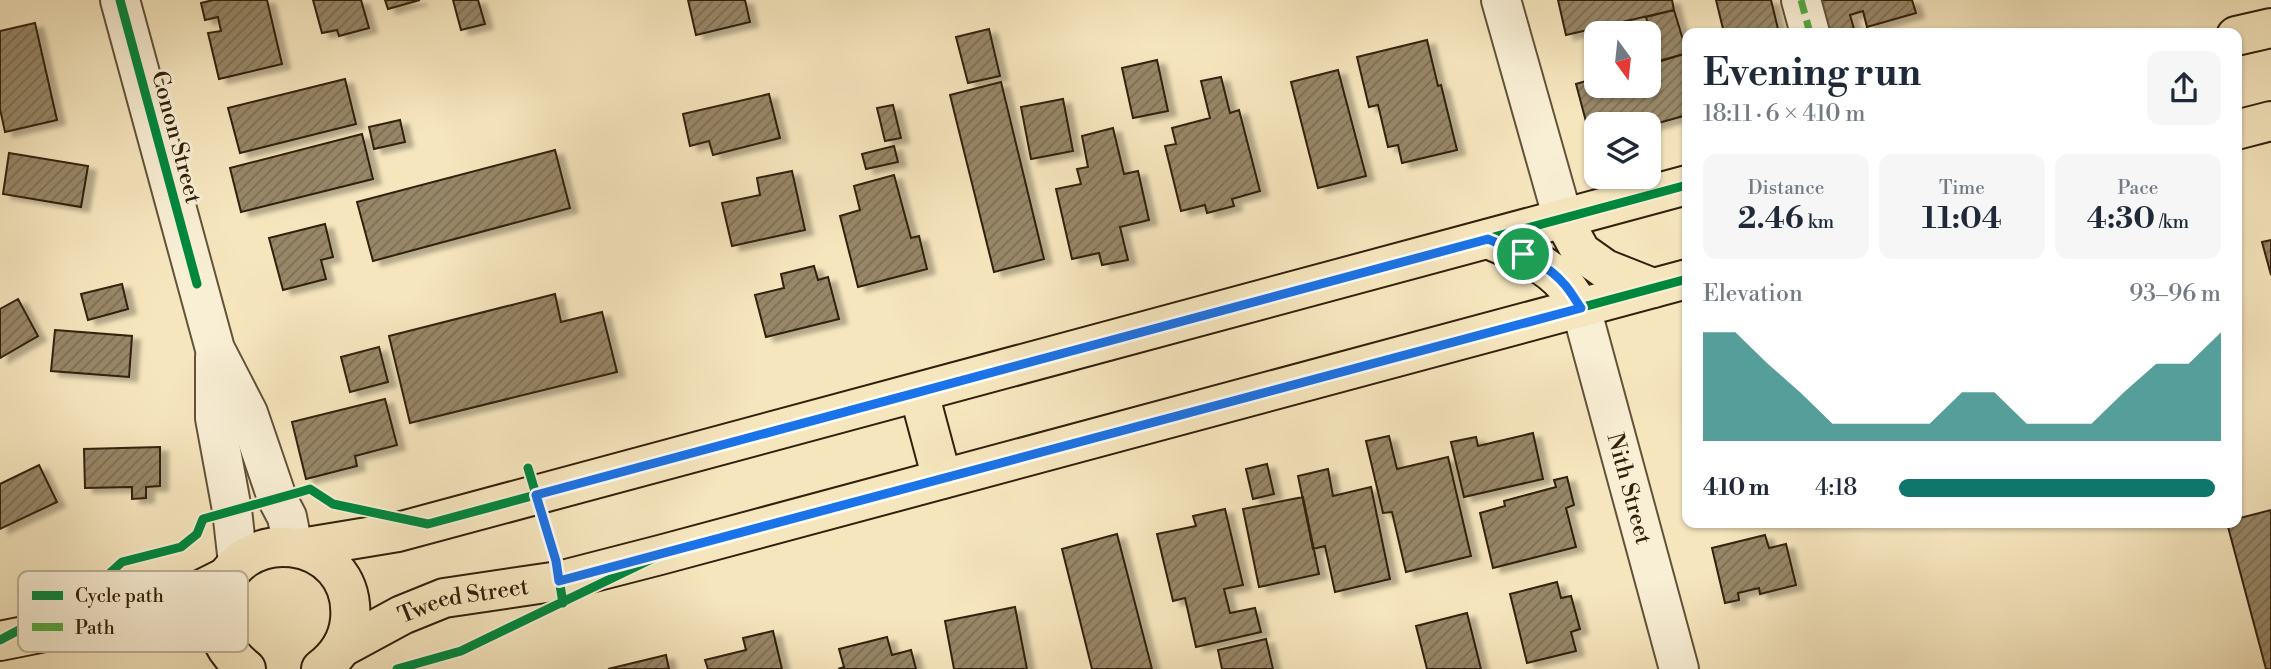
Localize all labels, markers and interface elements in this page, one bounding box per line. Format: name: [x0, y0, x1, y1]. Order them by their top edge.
north arrow: [1584, 21, 1661, 98]
map controls: [1584, 21, 1661, 189]
text: Evening run: [1703, 50, 1921, 97]
button: share: [2147, 51, 2221, 125]
street label: Conon Street: [145, 68, 207, 207]
text: 18:11 · 6 × 410 m: [1703, 100, 1865, 128]
button: layers: [1584, 112, 1661, 189]
text: Distance: [1748, 176, 1824, 200]
text: Time: [1939, 176, 1985, 200]
text: Pace: [2118, 176, 2158, 200]
text: 2.46: [1738, 200, 1804, 238]
text: 11:04: [1922, 200, 2002, 238]
text: 4:30: [2087, 200, 2155, 238]
text: km: [1804, 210, 1834, 234]
text: /km: [2155, 210, 2189, 234]
pin: [1493, 224, 1553, 284]
icon: arrive: [1504, 235, 1542, 273]
text: Elevation: [1703, 280, 1803, 308]
text: 93–96 m: [2129, 280, 2221, 308]
street label: Nith Street: [1601, 430, 1657, 547]
text: 410 m: [1703, 474, 1770, 502]
text: 4:18: [1815, 474, 1857, 502]
legend: [18, 571, 248, 652]
street label: Tweed Street: [394, 573, 530, 630]
text: Cycle path: [75, 584, 164, 608]
text: Path: [75, 616, 115, 640]

